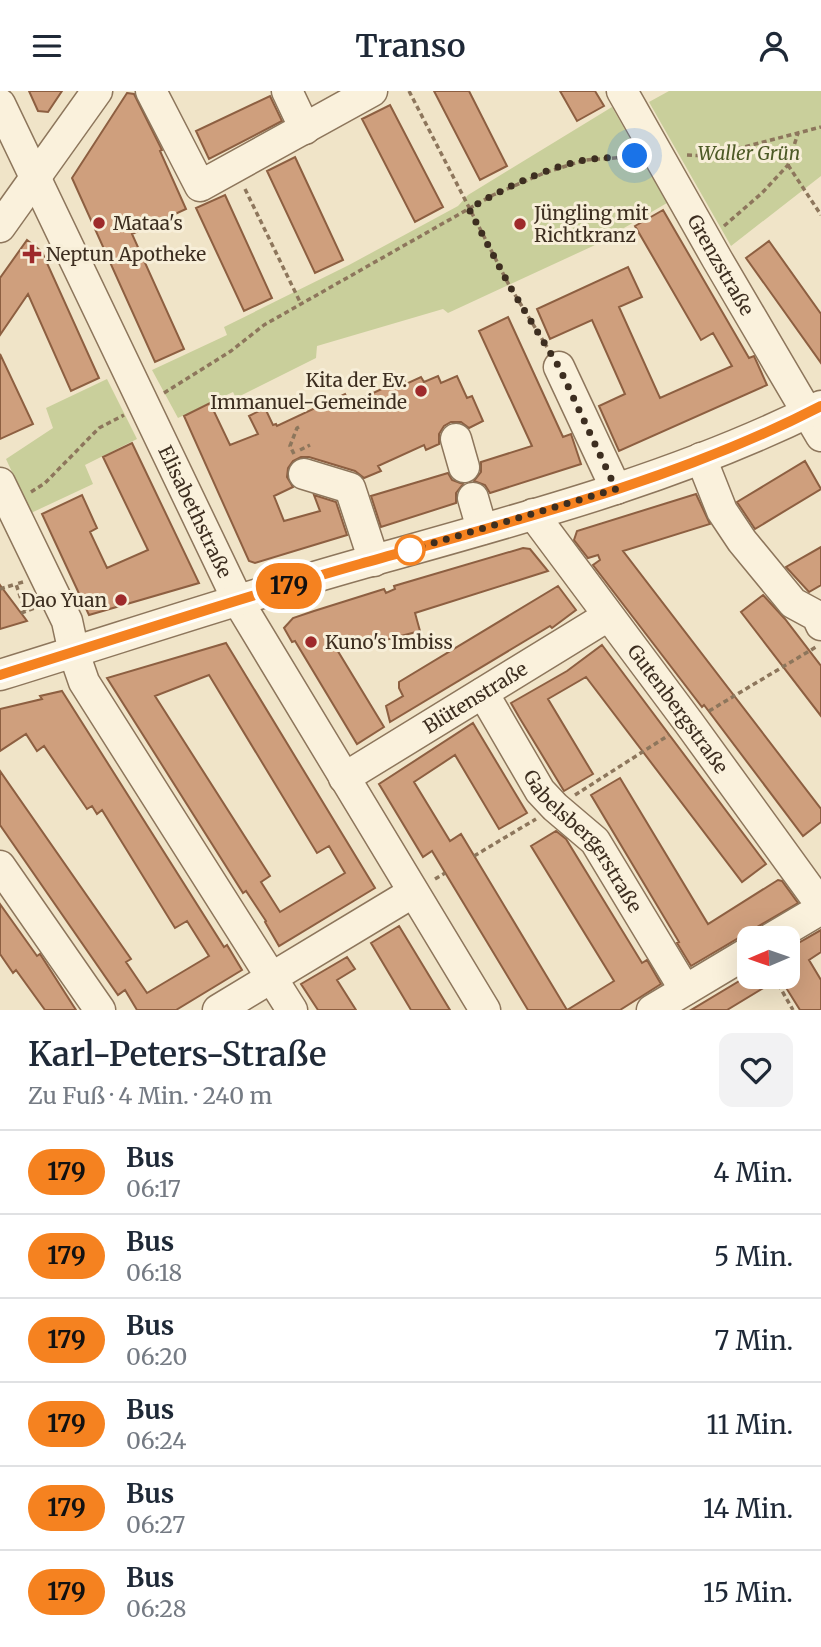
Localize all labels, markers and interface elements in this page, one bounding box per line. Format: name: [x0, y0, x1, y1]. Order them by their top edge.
text: Transo: [355, 26, 466, 66]
icon: menu: [28, 27, 66, 65]
icon: person: [755, 27, 793, 65]
your location: [617, 138, 652, 173]
park label: Waller Grün: [698, 141, 800, 165]
place label: Jüngling mit Richtkranz: [533, 201, 649, 247]
street label: Grenzstraße: [682, 210, 759, 320]
place label: Mataa's: [113, 211, 183, 235]
marker: Mataa's: [91, 215, 107, 231]
marker: Jüngling mit Richtkranz: [512, 216, 528, 232]
place label: Neptun Apotheke: [46, 242, 206, 266]
marker: Neptun Apotheke: [24, 246, 40, 262]
place label: Kita der Ev. Immanuel-Gemeinde: [210, 368, 407, 414]
marker: Kita der Ev. Immanuel-Gemeinde: [413, 383, 429, 399]
street label: Elisabethstraße: [153, 442, 237, 582]
unlabelled marker: [395, 535, 425, 565]
line badge: 179: [249, 563, 329, 609]
text: 179: [270, 570, 308, 601]
place label: Dao Yuan: [21, 588, 107, 612]
marker: Dao Yuan: [113, 592, 129, 608]
place label: Kuno's Imbiss: [325, 630, 453, 654]
marker: Kuno's Imbiss: [303, 634, 319, 650]
street label: Gutenbergstraße: [623, 640, 734, 778]
street label: Blütenstraße: [419, 656, 532, 738]
street label: Gabelsbergerstraße: [518, 766, 647, 917]
north arrow: [737, 926, 800, 989]
map controls: [737, 926, 800, 989]
button: heart: [719, 1033, 793, 1107]
text: Karl-Peters-Straße: [28, 1034, 326, 1075]
text: Zu Fuß · 4 Min. · 240 m: [28, 1081, 272, 1110]
text: Bus: [126, 1141, 174, 1174]
text: 179: [47, 1156, 86, 1187]
text: 4 Min.: [713, 1156, 793, 1189]
text: 06:17: [126, 1174, 181, 1203]
text: Bus: [126, 1225, 174, 1258]
text: 179: [47, 1240, 86, 1271]
text: 5 Min.: [714, 1240, 793, 1273]
text: 06:18: [126, 1258, 182, 1287]
text: Bus: [126, 1309, 174, 1342]
text: 179: [47, 1324, 86, 1355]
text: 7 Min.: [714, 1324, 793, 1357]
text: 06:20: [126, 1342, 187, 1371]
text: Bus: [126, 1393, 174, 1426]
text: 179: [47, 1408, 86, 1439]
text: 11 Min.: [707, 1408, 793, 1441]
text: 06:24: [126, 1426, 186, 1455]
text: Bus: [126, 1477, 174, 1510]
text: 179: [47, 1492, 86, 1523]
text: 14 Min.: [703, 1492, 793, 1525]
text: 06:27: [126, 1510, 185, 1539]
text: Bus: [126, 1561, 174, 1594]
text: 179: [47, 1576, 86, 1607]
text: 15 Min.: [703, 1576, 793, 1609]
text: 06:28: [126, 1594, 186, 1623]

